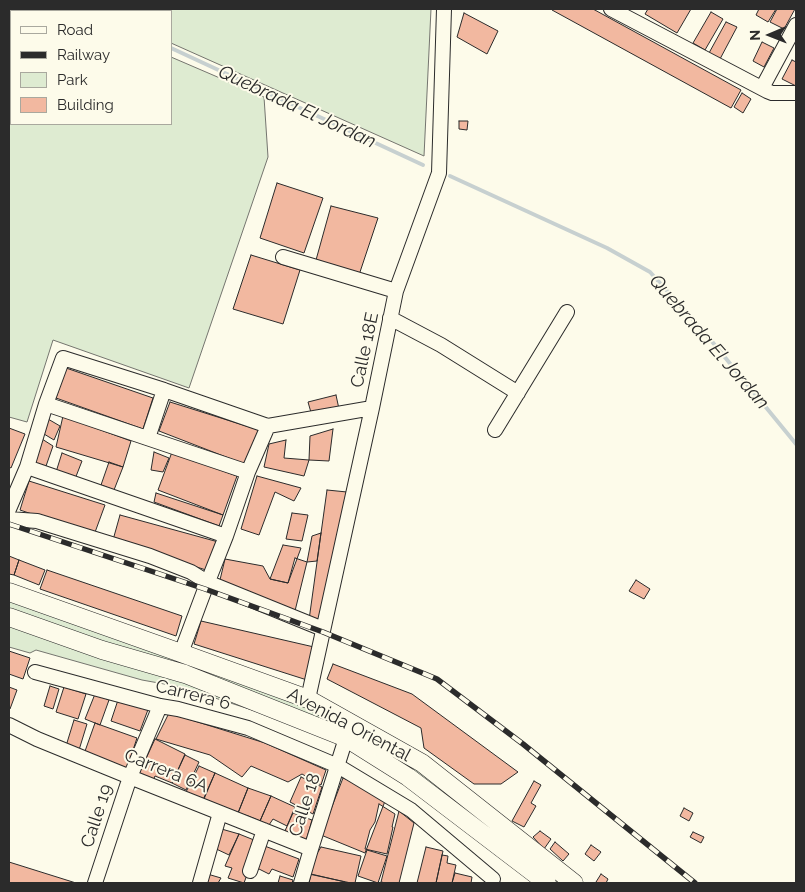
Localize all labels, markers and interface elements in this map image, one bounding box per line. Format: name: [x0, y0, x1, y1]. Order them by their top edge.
legend: [10, 10, 172, 125]
north arrow: [745, 10, 795, 60]
text: Road: [57, 21, 93, 39]
text: N: [747, 30, 763, 41]
text: Railway: [57, 46, 110, 64]
water label: Quebrada El Jordan: [215, 61, 379, 153]
text: Park: [57, 71, 88, 89]
text: Building: [57, 96, 114, 114]
water label: Quebrada El Jordan: [644, 270, 774, 414]
street label: Calle 18E: [346, 310, 384, 390]
street label: Carrera 6: [153, 675, 233, 715]
street label: Avenida Oriental: [284, 683, 414, 767]
street label: Carrera 6A: [121, 744, 211, 798]
street label: Calle 18: [285, 771, 325, 839]
street label: Calle 19: [77, 782, 117, 850]

